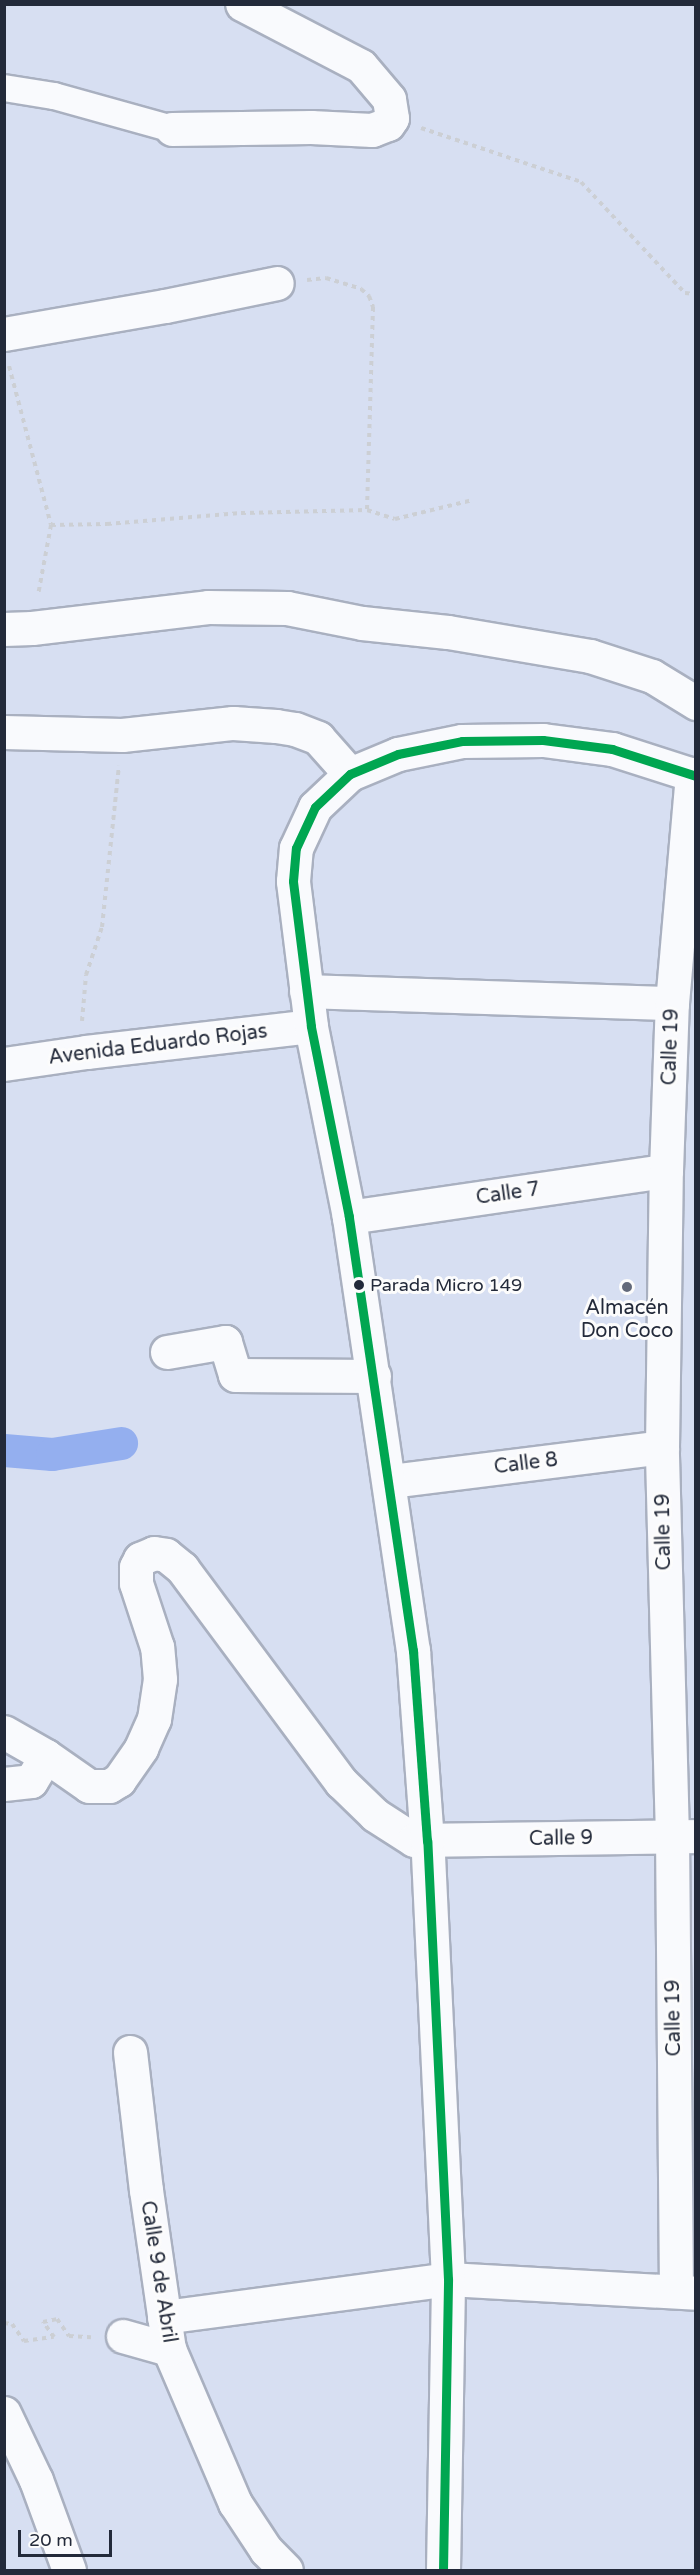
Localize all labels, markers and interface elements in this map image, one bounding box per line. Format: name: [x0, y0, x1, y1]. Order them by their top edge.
street label: Calle 19: [658, 1008, 684, 1086]
street label: Avenida Eduardo Rojas: [47, 1020, 269, 1070]
street label: Calle 7: [475, 1178, 541, 1210]
place label: Parada Micro 149: [370, 1274, 522, 1296]
marker: Parada Micro 149: [353, 1279, 365, 1291]
marker: Almacén Don Coco: [620, 1280, 634, 1294]
place label: Almacén Don Coco: [581, 1296, 673, 1343]
street label: Calle 8: [493, 1448, 559, 1480]
street label: Calle 19: [651, 1493, 677, 1571]
street label: Calle 9: [529, 1826, 593, 1852]
street label: Calle 19: [661, 1979, 687, 2057]
street label: Calle 9 de Abril: [135, 2199, 181, 2345]
scale bar: [21, 2518, 116, 2556]
text: 20 m: [29, 2529, 73, 2551]

